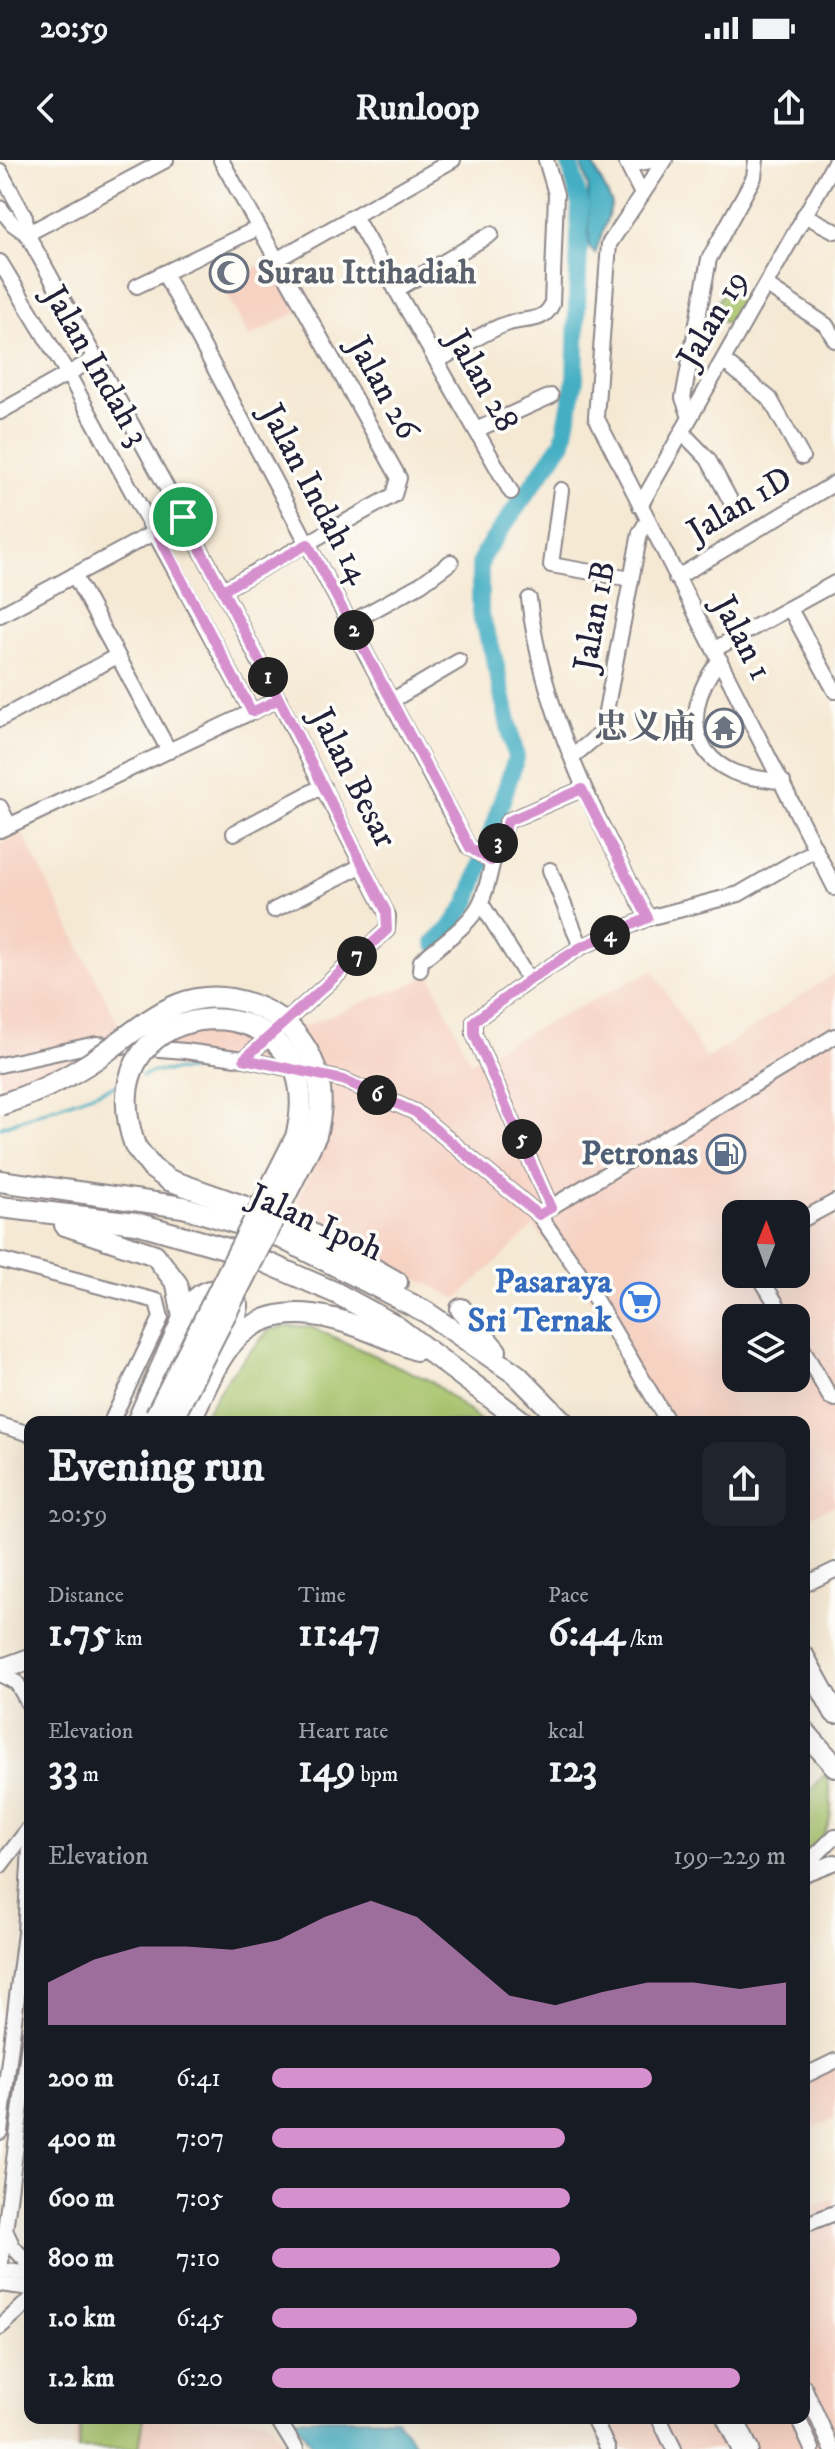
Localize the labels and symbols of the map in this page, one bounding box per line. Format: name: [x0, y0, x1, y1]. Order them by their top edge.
mosque icon: Surau Ittihadiah: [208, 252, 250, 294]
place label: Surau Ittihadiah: [257, 252, 476, 294]
street label: Jalan 19: [667, 262, 758, 378]
street label: Jalan Indah 3: [32, 276, 159, 454]
street label: Jalan 28: [435, 320, 528, 439]
street label: Jalan 26: [336, 326, 429, 448]
street label: Jalan Indah 14: [249, 394, 381, 592]
street label: Jalan 1D: [677, 457, 800, 554]
pin: [149, 483, 217, 551]
street label: Jalan 1B: [564, 558, 625, 677]
street label: Jalan 1: [701, 586, 782, 687]
pin: 2: [334, 610, 374, 650]
pin: 1: [248, 657, 288, 697]
street label: Jalan Besar: [299, 698, 406, 855]
place label: 忠义庙: [594, 707, 696, 749]
temple icon: 忠义庙: [703, 707, 745, 749]
pin: 3: [478, 823, 518, 863]
pin: 4: [590, 915, 630, 955]
pin: 7: [337, 936, 377, 976]
pin: 6: [357, 1075, 397, 1115]
pin: 5: [502, 1119, 542, 1159]
place label: Petronas: [581, 1133, 698, 1175]
fuel station icon: Petronas: [705, 1133, 747, 1175]
street label: Jalan Ipoh: [240, 1174, 390, 1271]
north arrow: [722, 1200, 810, 1288]
place label: Pasaraya Sri Ternak: [468, 1261, 613, 1342]
supermarket icon: Pasaraya Sri Ternak: [619, 1281, 661, 1323]

